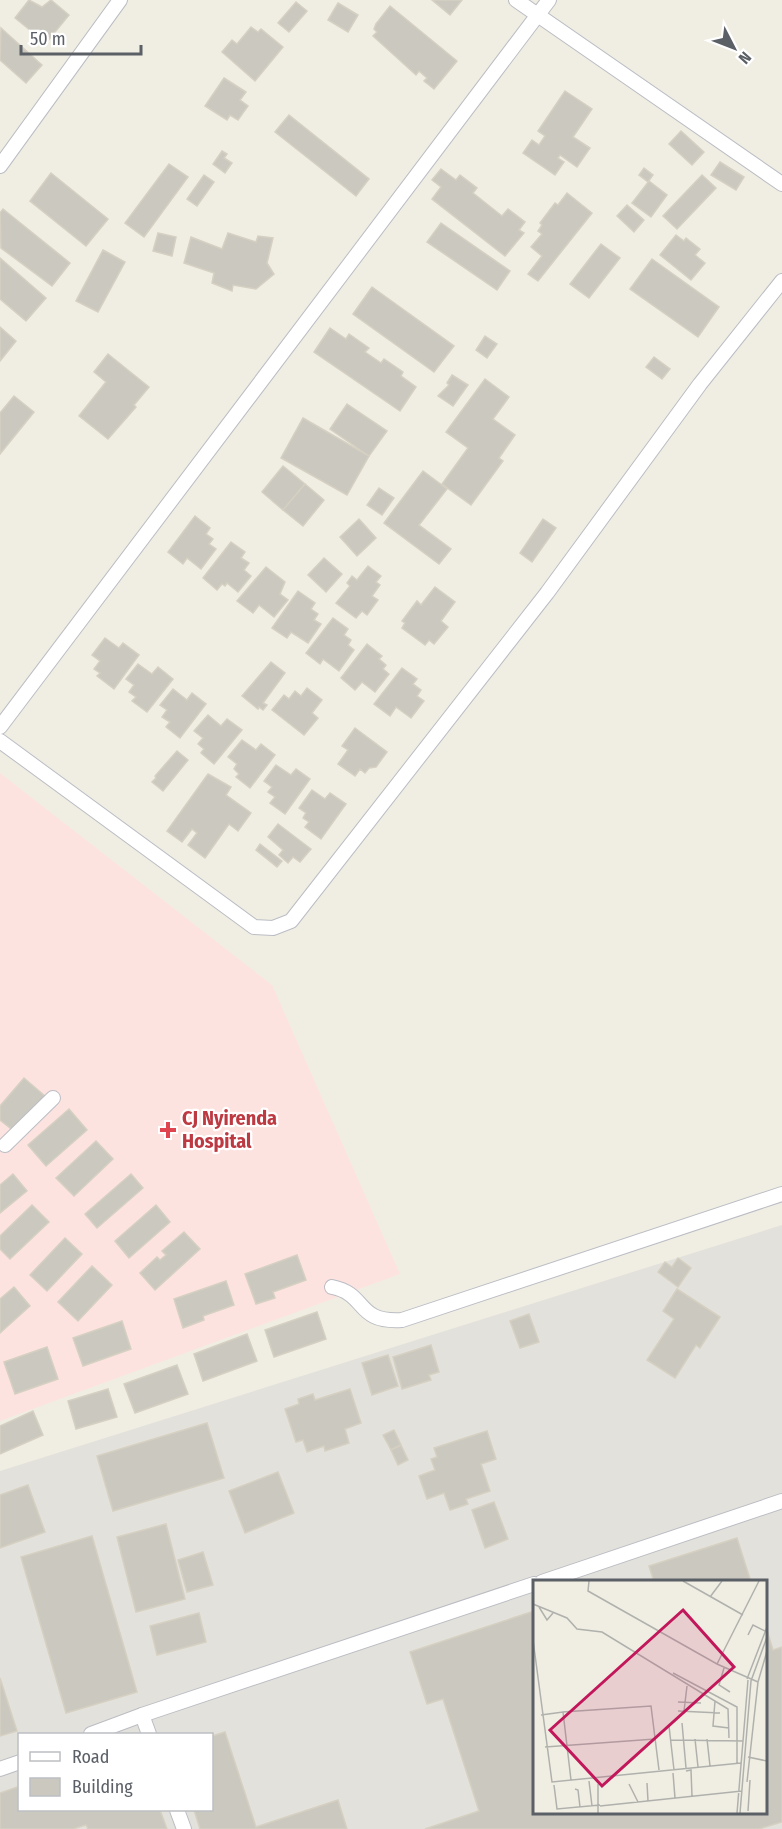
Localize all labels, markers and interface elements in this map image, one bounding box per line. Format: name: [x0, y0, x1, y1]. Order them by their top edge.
scale bar: [21, 18, 141, 56]
north arrow: [704, 18, 764, 78]
text: 50 m: [30, 28, 66, 50]
text: N: [735, 48, 755, 68]
place label: CJ Nyirenda Hospital: [182, 1106, 277, 1153]
marker: CJ Nyirenda Hospital: [159, 1121, 177, 1139]
inset map: [533, 1580, 767, 1814]
legend: [18, 1733, 213, 1811]
text: Road: [72, 1746, 109, 1768]
text: Building: [72, 1776, 133, 1798]

